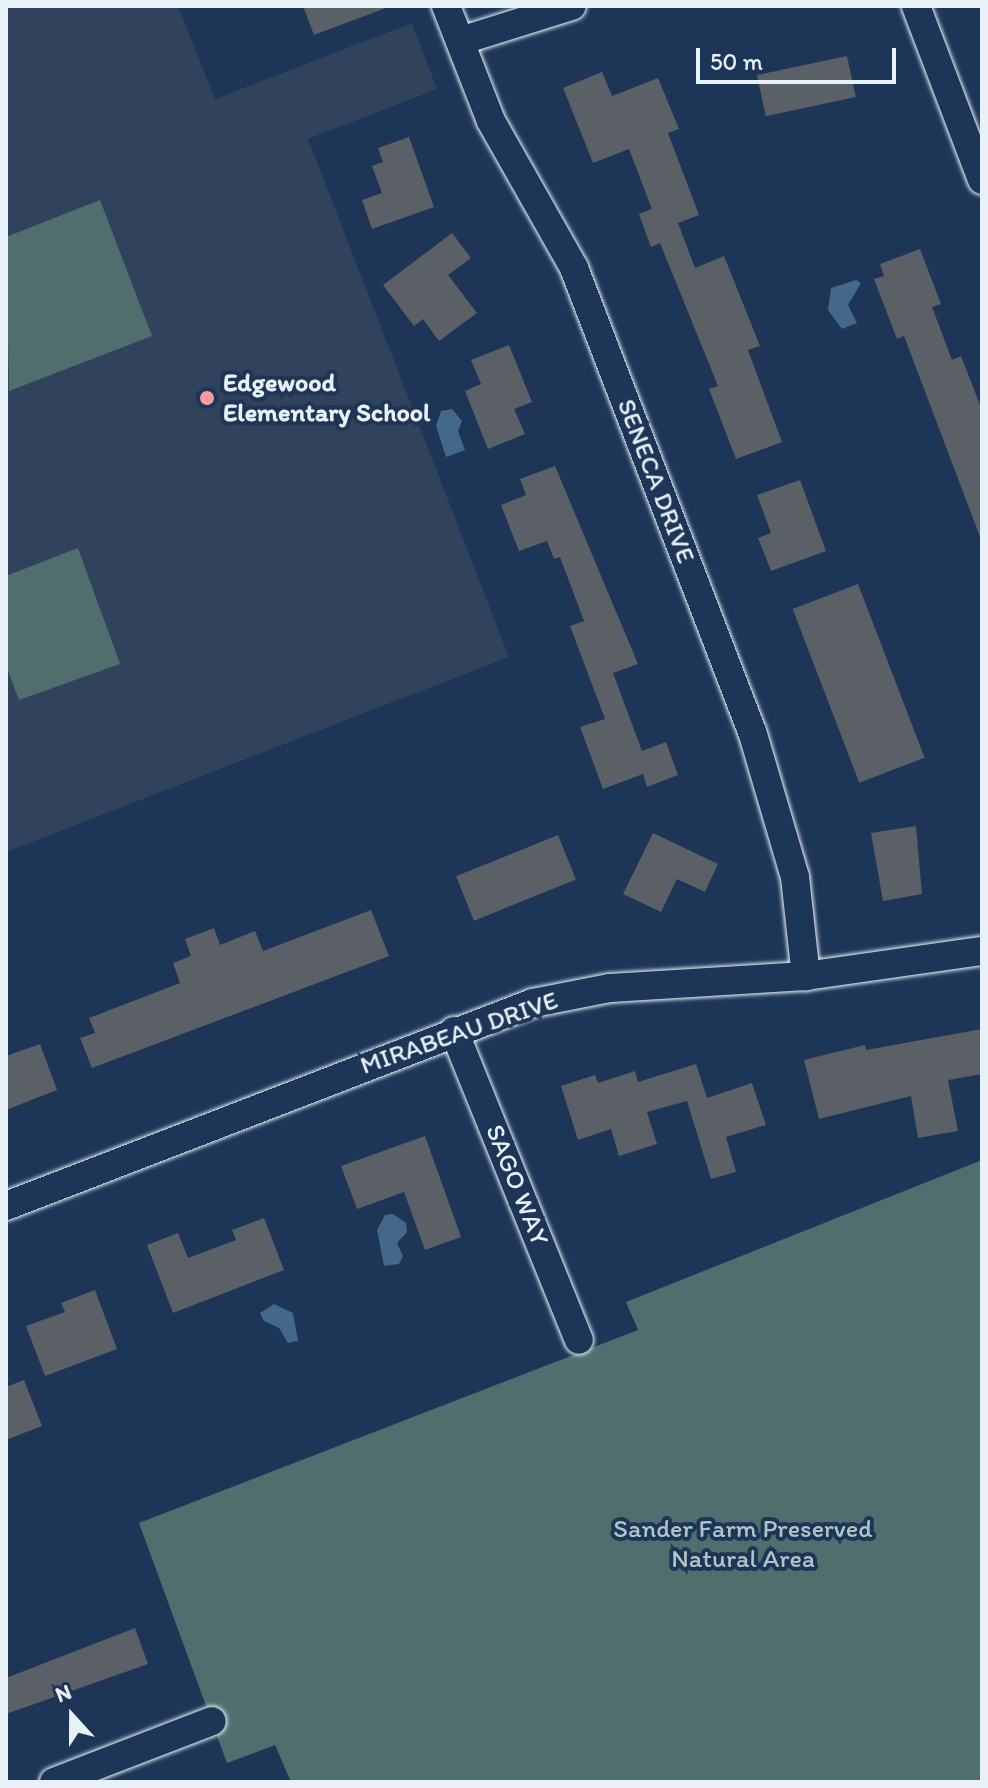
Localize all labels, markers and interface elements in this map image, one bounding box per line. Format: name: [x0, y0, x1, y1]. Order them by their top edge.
scale bar: [700, 32, 900, 82]
text: 50 m: [710, 47, 763, 76]
place label: Edgewood Elementary School: [223, 367, 430, 428]
marker: Edgewood Elementary School: [198, 389, 216, 407]
street label: SENECA DRIVE: [610, 395, 702, 567]
street label: MIRABEAU DRIVE: [356, 985, 562, 1081]
street label: SAGO WAY: [479, 1120, 555, 1250]
park label: Sander Farm Preserved Natural Area: [614, 1513, 872, 1574]
north arrow: [32, 1676, 112, 1756]
text: N: [51, 1678, 75, 1708]

